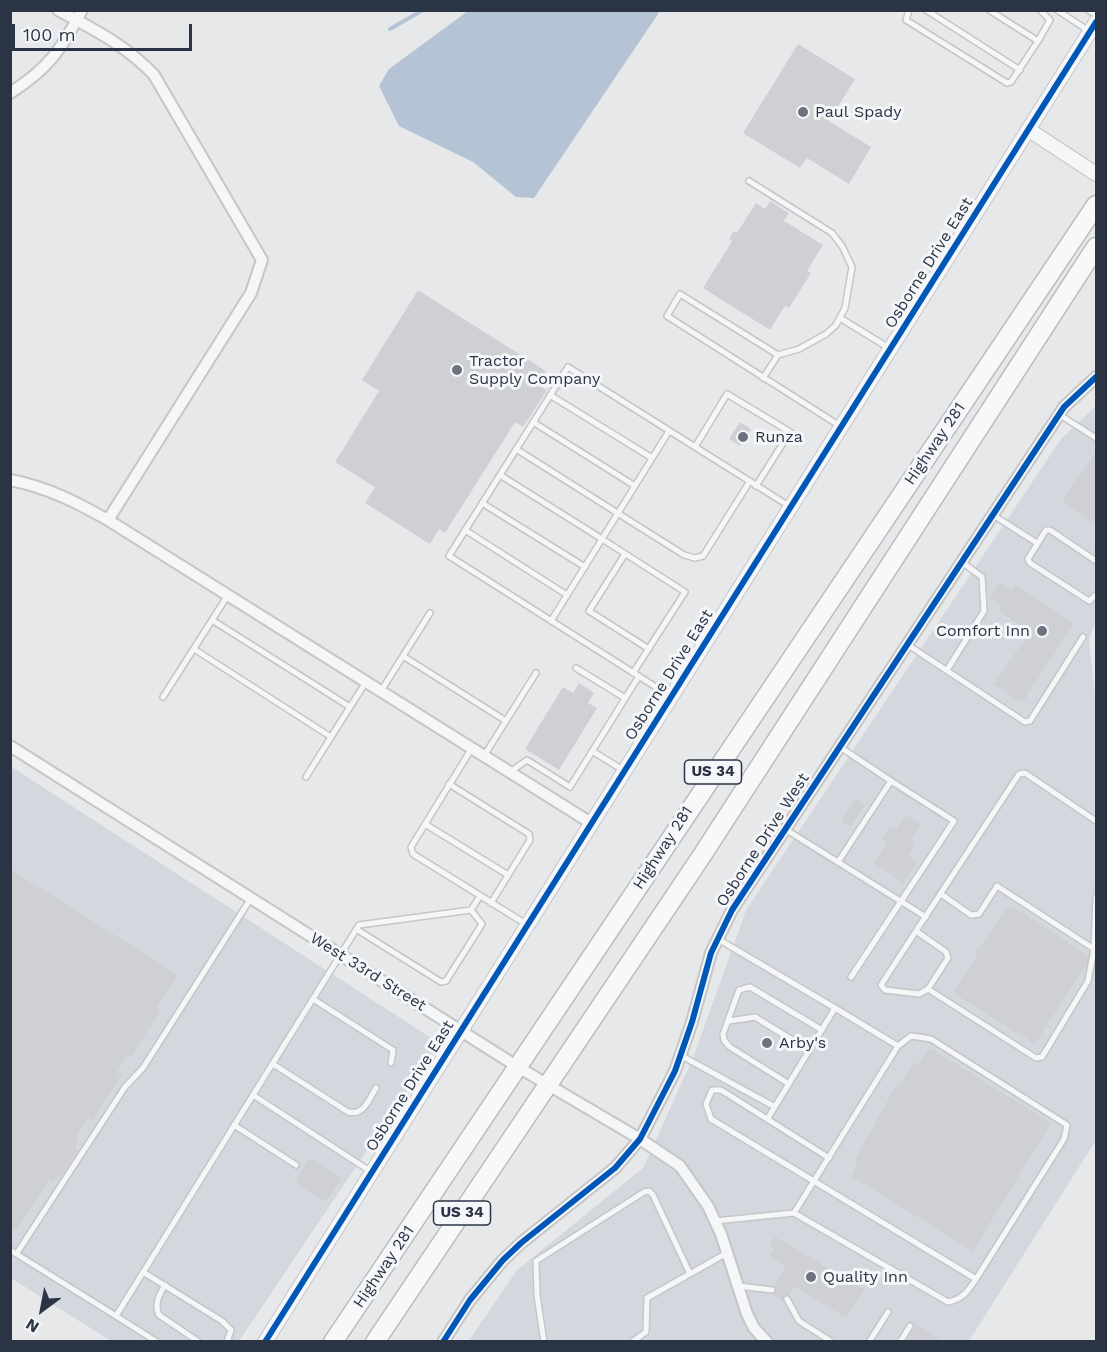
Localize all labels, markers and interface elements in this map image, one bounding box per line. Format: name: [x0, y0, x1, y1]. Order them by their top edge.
scale bar: [15, 12, 195, 50]
text: 100 m: [23, 24, 76, 45]
place label: Paul Spady: [815, 102, 902, 122]
marker: Paul Spady: [796, 105, 810, 119]
street label: Osborne Drive East: [881, 194, 977, 332]
place label: Tractor Supply Company: [469, 351, 600, 389]
marker: Tractor Supply Company: [450, 363, 464, 377]
street label: Highway 281: [900, 399, 970, 489]
place label: Runza: [755, 427, 803, 447]
marker: Runza: [736, 430, 750, 444]
street label: Osborne Drive East: [621, 606, 717, 744]
place label: Comfort Inn: [936, 621, 1030, 641]
marker: Comfort Inn: [1035, 624, 1049, 638]
road number: US 34: [684, 760, 742, 784]
street label: Osborne Drive West: [713, 770, 813, 910]
street label: Highway 281: [629, 803, 697, 893]
street label: West 33rd Street: [306, 929, 430, 1015]
street label: Osborne Drive East: [362, 1017, 458, 1155]
place label: Arby's: [779, 1033, 826, 1053]
marker: Arby's: [760, 1036, 774, 1050]
road number: US 34: [434, 1201, 490, 1225]
street label: Highway 281: [349, 1222, 419, 1312]
place label: Quality Inn: [823, 1267, 908, 1287]
marker: Quality Inn: [804, 1270, 818, 1284]
north arrow: [12, 1280, 72, 1340]
text: N: [22, 1314, 42, 1337]

